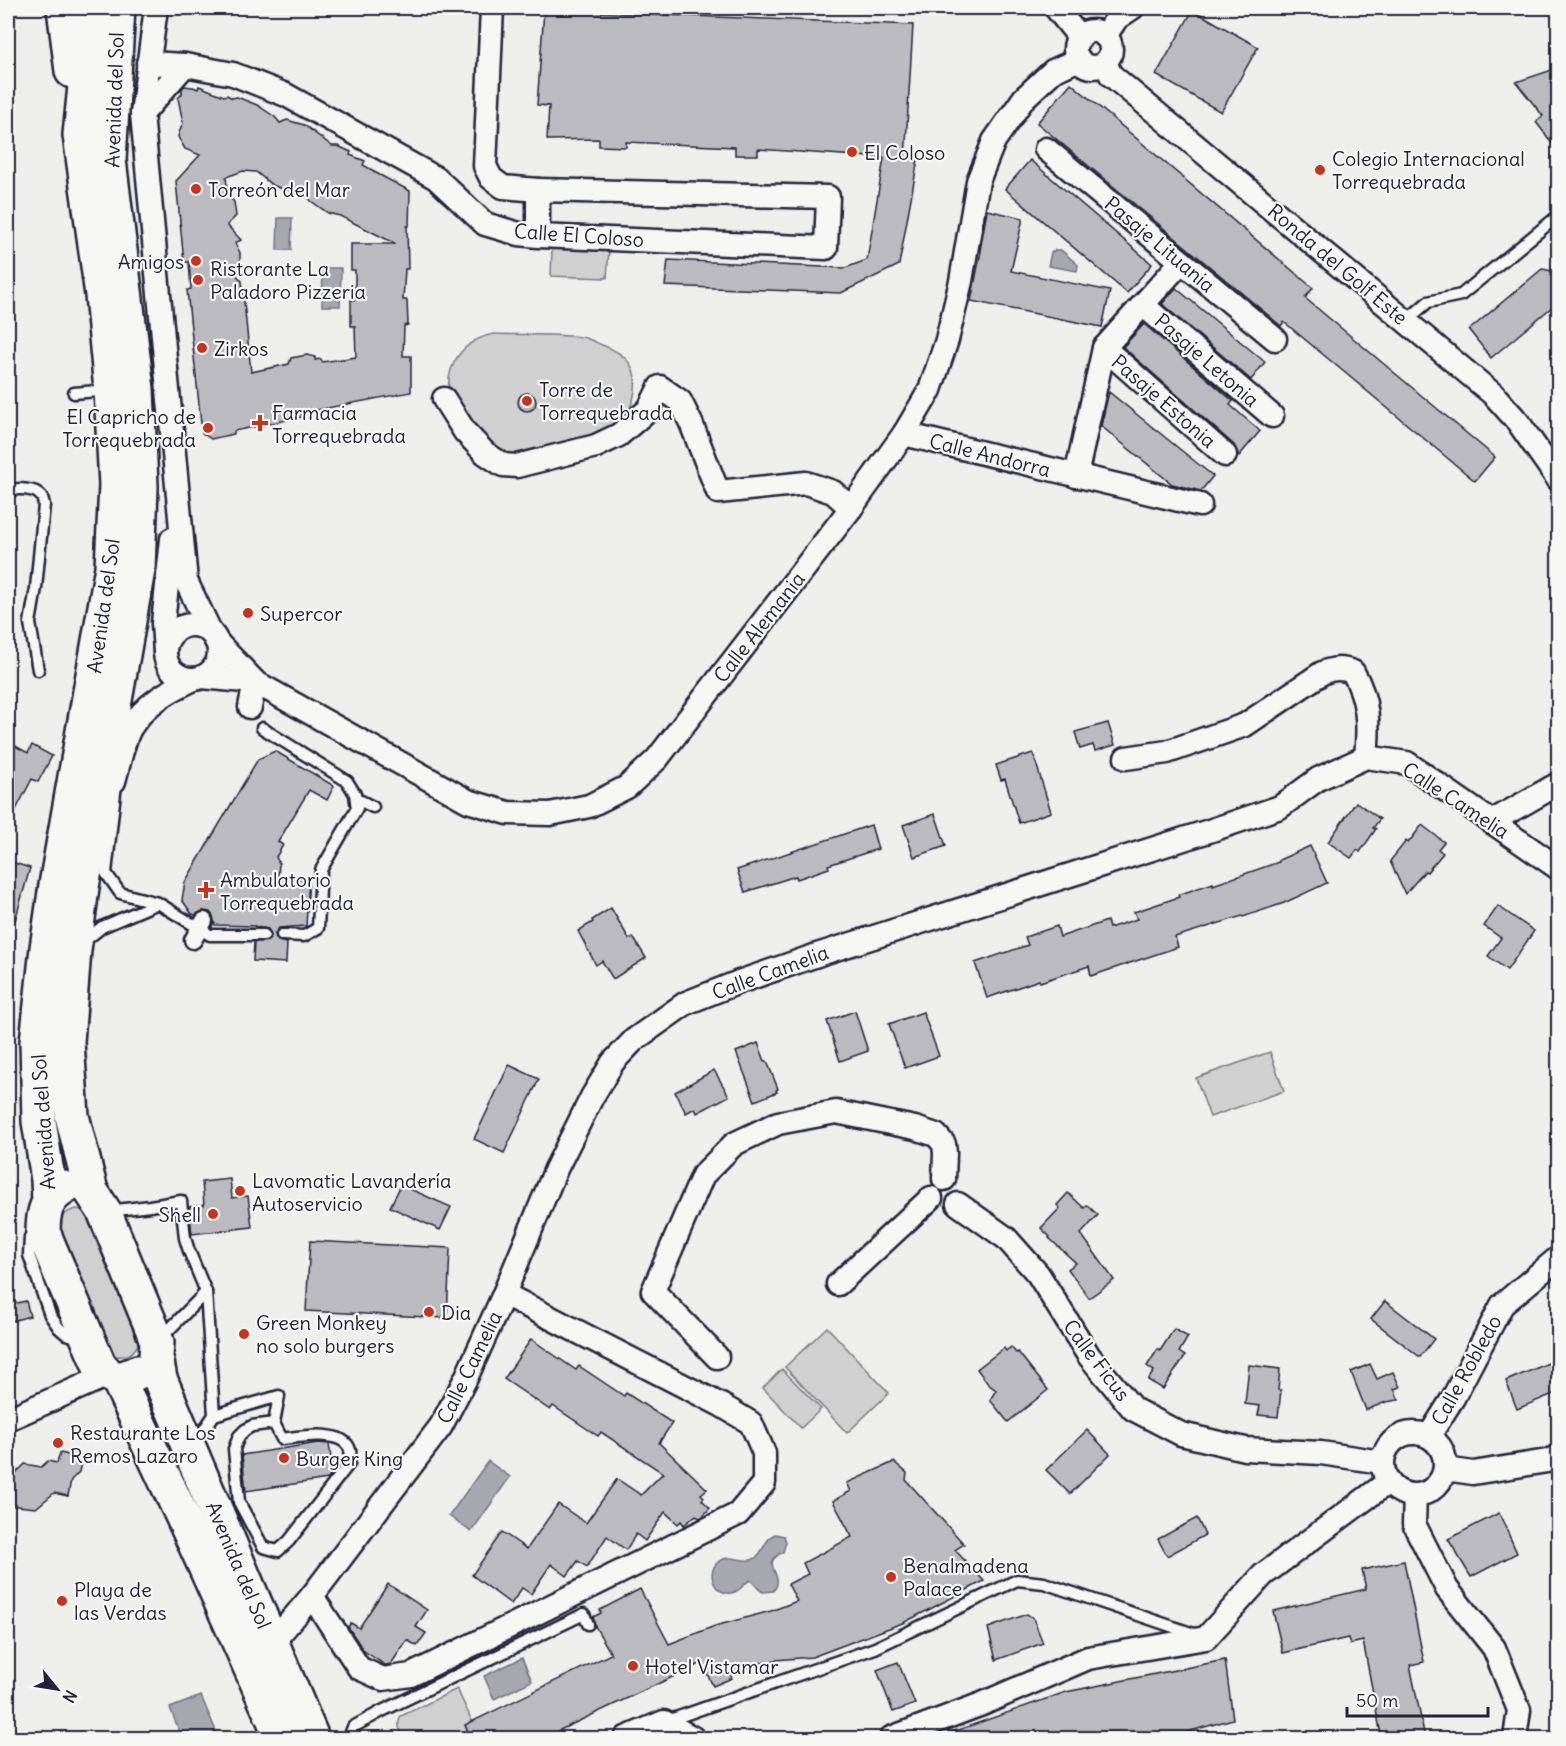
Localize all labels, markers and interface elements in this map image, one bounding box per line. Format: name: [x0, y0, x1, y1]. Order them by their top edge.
street label: Avenida del Sol: [99, 32, 129, 168]
place label: El Coloso: [864, 140, 945, 165]
marker: El Coloso: [845, 145, 859, 159]
place label: Colegio Internacional Torrequebrada: [1332, 146, 1525, 194]
marker: Colegio Internacional Torrequebrada: [1313, 163, 1327, 177]
place label: Torreón del Mar: [208, 177, 350, 202]
marker: Torreón del Mar: [189, 182, 203, 196]
street label: Pasaje Lituania: [1100, 191, 1220, 297]
street label: Ronda del Golf Este: [1263, 198, 1413, 330]
street label: Calle El Coloso: [513, 218, 645, 252]
place label: Amigos: [118, 249, 184, 274]
marker: Amigos: [189, 254, 203, 268]
place label: Ristorante La Paladoro Pizzeria: [210, 256, 366, 304]
marker: Ristorante La Paladoro Pizzeria: [191, 273, 205, 287]
street label: Pasaje Letonia: [1150, 308, 1264, 412]
place label: Zirkos: [214, 336, 268, 361]
marker: Zirkos: [195, 341, 209, 355]
street label: Pasaje Estonia: [1107, 349, 1221, 453]
place label: Torre de Torrequebrada: [539, 377, 673, 425]
marker: Torre de Torrequebrada: [520, 394, 534, 408]
place label: Farmacia Torrequebrada: [272, 400, 406, 448]
place label: El Capricho de Torrequebrada: [62, 404, 196, 452]
marker: Farmacia Torrequebrada: [253, 416, 267, 430]
marker: El Capricho de Torrequebrada: [201, 421, 215, 435]
street label: Calle Andorra: [927, 428, 1053, 482]
street label: Avenida del Sol: [81, 537, 125, 675]
street label: Calle Alemania: [708, 567, 810, 687]
place label: Supercor: [260, 601, 342, 626]
marker: Supercor: [241, 606, 255, 620]
street label: Calle Camelia: [1398, 756, 1514, 844]
place label: Ambulatorio Torrequebrada: [220, 867, 354, 915]
marker: Ambulatorio Torrequebrada: [197, 881, 215, 899]
street label: Calle Camelia: [708, 939, 832, 1005]
street label: Avenida del Sol: [26, 1053, 60, 1191]
place label: Lavomatic Lavandería Autoservicio: [252, 1168, 451, 1216]
marker: Lavomatic Lavandería Autoservicio: [233, 1184, 247, 1198]
place label: Shell: [159, 1202, 201, 1227]
marker: Shell: [206, 1207, 220, 1221]
place label: Dia: [441, 1300, 471, 1325]
marker: Dia: [422, 1305, 436, 1319]
street label: Calle Camelia: [431, 1307, 507, 1427]
place label: Green Monkey no solo burgers: [256, 1310, 394, 1358]
street label: Calle Robledo: [1425, 1311, 1507, 1429]
street label: Calle Ficus: [1058, 1314, 1136, 1406]
marker: Green Monkey no solo burgers: [237, 1327, 251, 1341]
place label: Restaurante Los Remos Lazaro: [70, 1420, 216, 1468]
marker: Restaurante Los Remos Lazaro: [51, 1436, 65, 1450]
place label: Burger King: [296, 1446, 403, 1471]
marker: Burger King: [277, 1451, 291, 1465]
street label: Avenida del Sol: [201, 1498, 277, 1632]
place label: Benalmadena Palace: [903, 1553, 1029, 1601]
marker: Benalmadena Palace: [884, 1570, 898, 1584]
place label: Playa de las Verdas: [74, 1577, 166, 1625]
marker: Playa de las Verdas: [55, 1594, 69, 1608]
place label: Hotel Vistamar: [645, 1654, 778, 1679]
north arrow: [27, 1659, 87, 1719]
marker: Hotel Vistamar: [626, 1659, 640, 1673]
scale bar: [1347, 1680, 1488, 1718]
text: N: [59, 1687, 81, 1706]
text: 50 m: [1356, 1689, 1398, 1712]

